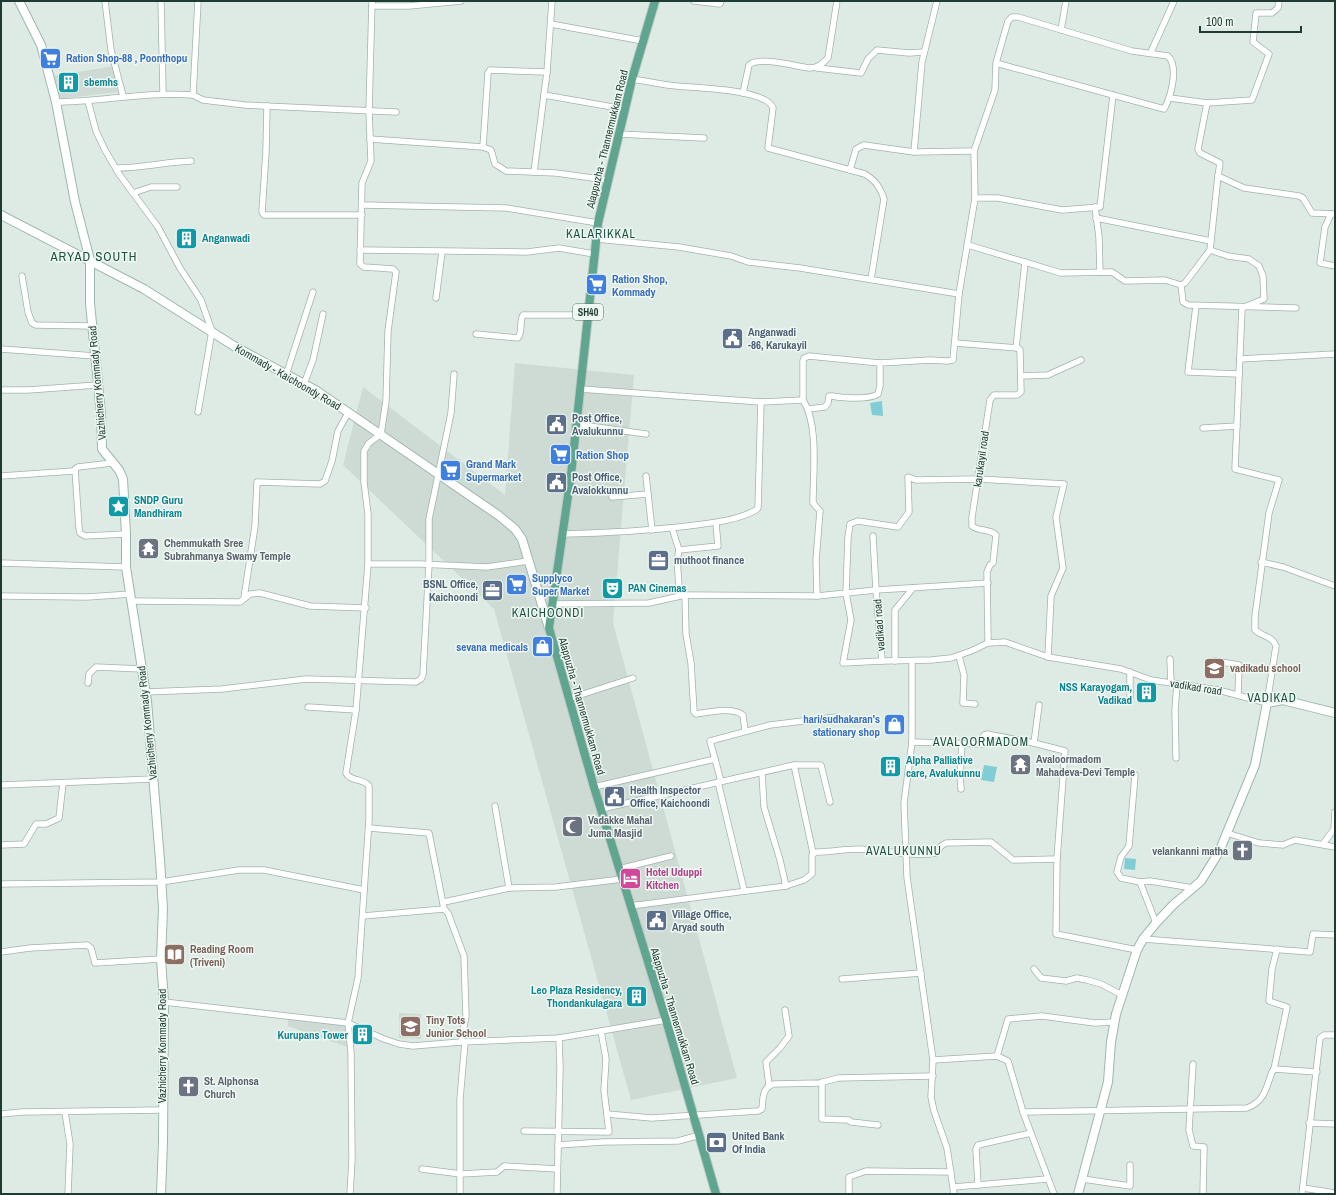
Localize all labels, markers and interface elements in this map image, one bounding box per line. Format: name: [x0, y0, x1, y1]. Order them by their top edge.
scale bar: [1200, 8, 1301, 34]
text: 100 m: [1206, 14, 1233, 30]
supermarket icon: Ration Shop-88 , Poonthopu: [37, 45, 63, 71]
place label: Ration Shop-88 , Poonthopu: [66, 51, 187, 65]
street label: Alappuzha - Thannermukkam Road: [583, 68, 631, 211]
building icon: sbemhs: [56, 69, 82, 95]
place label: sbemhs: [84, 75, 118, 89]
building icon: Anganwadi: [173, 225, 199, 251]
district label: KALARIKKAL: [566, 226, 636, 242]
place label: Anganwadi: [202, 231, 250, 245]
district label: ARYAD SOUTH: [49, 248, 138, 265]
supermarket icon: Ration Shop, Kommady: [583, 272, 609, 298]
place label: Ration Shop, Kommady: [612, 272, 668, 299]
road number: SH40: [573, 304, 603, 320]
street label: Vazhicherry Kommady Road: [85, 325, 109, 441]
public building icon: Anganwadi -86, Karukayil: [720, 325, 746, 351]
place label: Anganwadi -86, Karukayil: [748, 325, 807, 352]
street label: Kommady - Kaichoondy Road: [232, 341, 344, 413]
public building icon: Post Office, Avalukunnu: [543, 411, 569, 437]
place label: Post Office, Avalukunnu: [572, 411, 623, 438]
street label: karukayil road: [970, 430, 992, 488]
supermarket icon: Ration Shop: [548, 442, 574, 468]
place label: Ration Shop: [576, 448, 630, 462]
supermarket icon: Grand Mark Supermarket: [438, 457, 464, 483]
place label: Grand Mark Supermarket: [466, 457, 521, 484]
public building icon: Post Office, Avalokkunnu: [543, 470, 569, 496]
place label: Post Office, Avalokkunnu: [572, 470, 628, 497]
place icon: SNDP Guru Mandhiram: [106, 493, 132, 519]
place label: SNDP Guru Mandhiram: [134, 493, 183, 520]
temple icon: Chemmukath Sree Subrahmanya Swamy Temple: [136, 536, 162, 562]
place label: Chemmukath Sree Subrahmanya Swamy Temple: [164, 536, 291, 563]
office icon: muthoot finance: [646, 547, 672, 573]
place label: muthoot finance: [674, 553, 744, 567]
supermarket icon: Supplyco Super Market: [504, 571, 530, 597]
place label: Supplyco Super Market: [532, 571, 589, 598]
theatre icon: PAN Cinemas: [599, 575, 625, 601]
place label: BSNL Office, Kaichoondi: [423, 577, 478, 604]
office icon: BSNL Office, Kaichoondi: [480, 577, 506, 603]
place label: PAN Cinemas: [628, 581, 687, 595]
street label: vadikad road: [870, 598, 888, 652]
district label: KAICHOONDI: [512, 605, 584, 621]
shop icon: sevana medicals: [530, 634, 556, 660]
street label: Alappuzha - Thannermukkam Road: [555, 635, 608, 776]
place label: sevana medicals: [456, 640, 528, 654]
school or university icon: vadikadu school: [1202, 655, 1228, 681]
place label: vadikadu school: [1230, 661, 1301, 675]
street label: Vazhicherry Kommady Road: [134, 665, 160, 781]
street label: vadikad road: [1169, 676, 1223, 698]
place label: NSS Karayogam, Vadikad: [1059, 680, 1132, 707]
building icon: NSS Karayogam, Vadikad: [1134, 680, 1160, 706]
district label: VADIKAD: [1247, 690, 1297, 706]
place label: hari/sudhakaran's stationary shop: [803, 712, 880, 739]
shop icon: hari/sudhakaran's stationary shop: [882, 712, 908, 738]
district label: AVALOORMADOM: [932, 734, 1029, 750]
temple icon: Avaloormadom Mahadeva-Devi Temple: [1008, 752, 1034, 778]
place label: Avaloormadom Mahadeva-Devi Temple: [1036, 752, 1135, 779]
building icon: Alpha Palliative care, Avalukunnu: [878, 753, 904, 779]
place label: Alpha Palliative care, Avalukunnu: [906, 753, 981, 780]
public building icon: Health Inspector Office, Kaichoondi: [602, 783, 628, 809]
place label: Health Inspector Office, Kaichoondi: [630, 783, 710, 810]
mosque icon: Vadakke Mahal Juma Masjid: [559, 813, 585, 839]
place label: Vadakke Mahal Juma Masjid: [588, 813, 652, 840]
church icon: velankanni matha: [1230, 838, 1256, 864]
district label: AVALUKUNNU: [865, 843, 942, 859]
place label: velankanni matha: [1152, 844, 1228, 858]
hotel icon: Hotel Uduppi Kitchen: [618, 865, 644, 891]
place label: Hotel Uduppi Kitchen: [646, 865, 702, 892]
public building icon: Village Office, Aryad south: [643, 907, 669, 933]
place label: Village Office, Aryad south: [672, 907, 732, 934]
library icon: Reading Room (Triveni): [161, 942, 187, 968]
place label: Reading Room (Triveni): [190, 942, 254, 969]
street label: Alappuzha - Thannermukkam Road: [647, 945, 702, 1086]
place label: Leo Plaza Residency, Thondankulagara: [531, 983, 622, 1010]
building icon: Leo Plaza Residency, Thondankulagara: [624, 983, 650, 1009]
street label: Vazhicherry Kommady Road: [155, 989, 169, 1103]
school or university icon: Tiny Tots Junior School: [397, 1013, 423, 1039]
place label: Tiny Tots Junior School: [426, 1013, 486, 1040]
building icon: Kurupans Tower: [350, 1022, 376, 1048]
place label: Kurupans Tower: [277, 1028, 348, 1042]
church icon: St. Alphonsa Church: [175, 1074, 201, 1100]
place label: St. Alphonsa Church: [204, 1074, 259, 1101]
bank icon: United Bank Of India: [704, 1129, 730, 1155]
place label: United Bank Of India: [732, 1129, 786, 1156]

